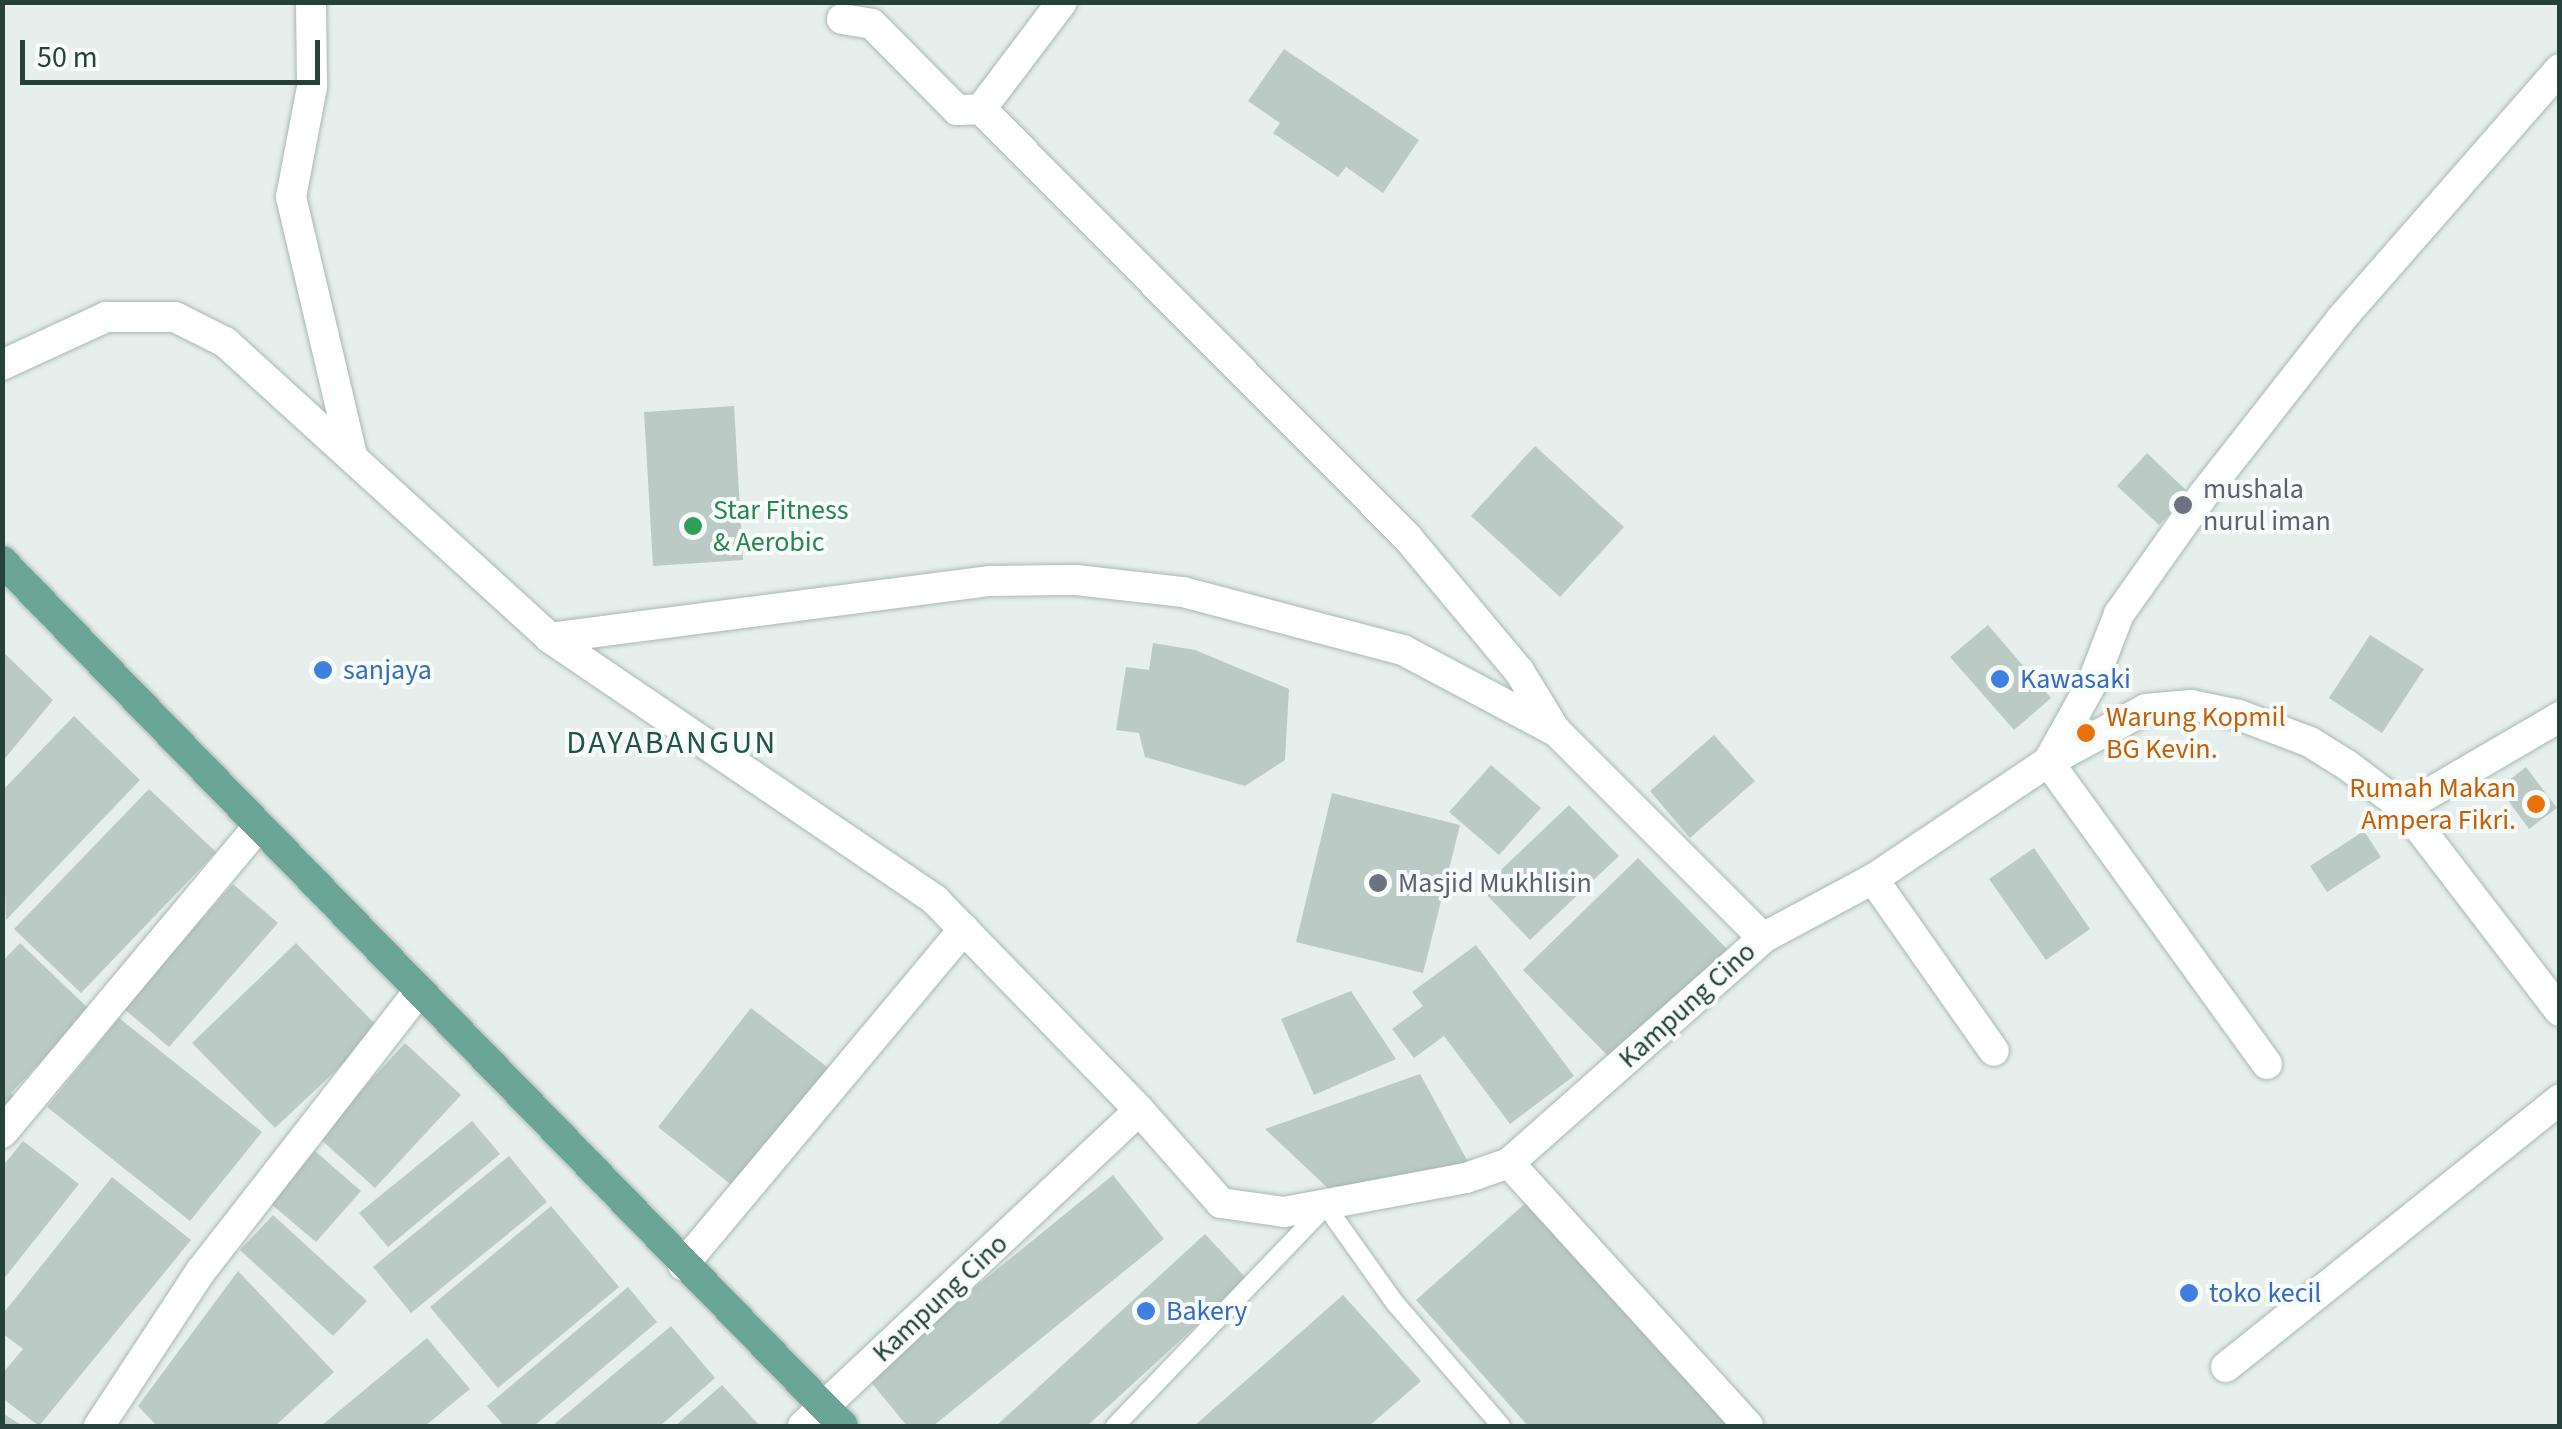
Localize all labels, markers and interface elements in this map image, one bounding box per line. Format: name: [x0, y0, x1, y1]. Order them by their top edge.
scale bar: [25, 20, 325, 82]
text: 50 m: [37, 36, 98, 79]
place label: mushala nurul iman: [2203, 472, 2331, 538]
place label: Star Fitness & Aerobic: [713, 493, 848, 559]
marker: mushala nurul iman: [2172, 494, 2194, 516]
marker: Star Fitness & Aerobic: [682, 515, 704, 537]
place label: sanjaya: [343, 653, 432, 687]
marker: sanjaya: [312, 659, 334, 681]
place label: Kawasaki: [2020, 662, 2131, 696]
marker: Kawasaki: [1989, 668, 2011, 690]
place label: Warung Kopmil BG Kevin.: [2106, 700, 2286, 766]
marker: Warung Kopmil BG Kevin.: [2075, 722, 2097, 744]
district label: DAYABANGUN: [566, 724, 778, 762]
place label: Rumah Makan Ampera Fikri.: [2349, 771, 2516, 837]
marker: Rumah Makan Ampera Fikri.: [2525, 793, 2547, 815]
place label: Masjid Mukhlisin: [1398, 866, 1592, 900]
marker: Masjid Mukhlisin: [1367, 872, 1389, 894]
street label: Kampung Cino: [1612, 935, 1762, 1075]
street label: Kampung Cino: [865, 1227, 1015, 1369]
place label: toko kecil: [2209, 1276, 2321, 1310]
marker: toko kecil: [2178, 1282, 2200, 1304]
place label: Bakery: [1166, 1294, 1247, 1328]
marker: Bakery: [1135, 1300, 1157, 1322]

